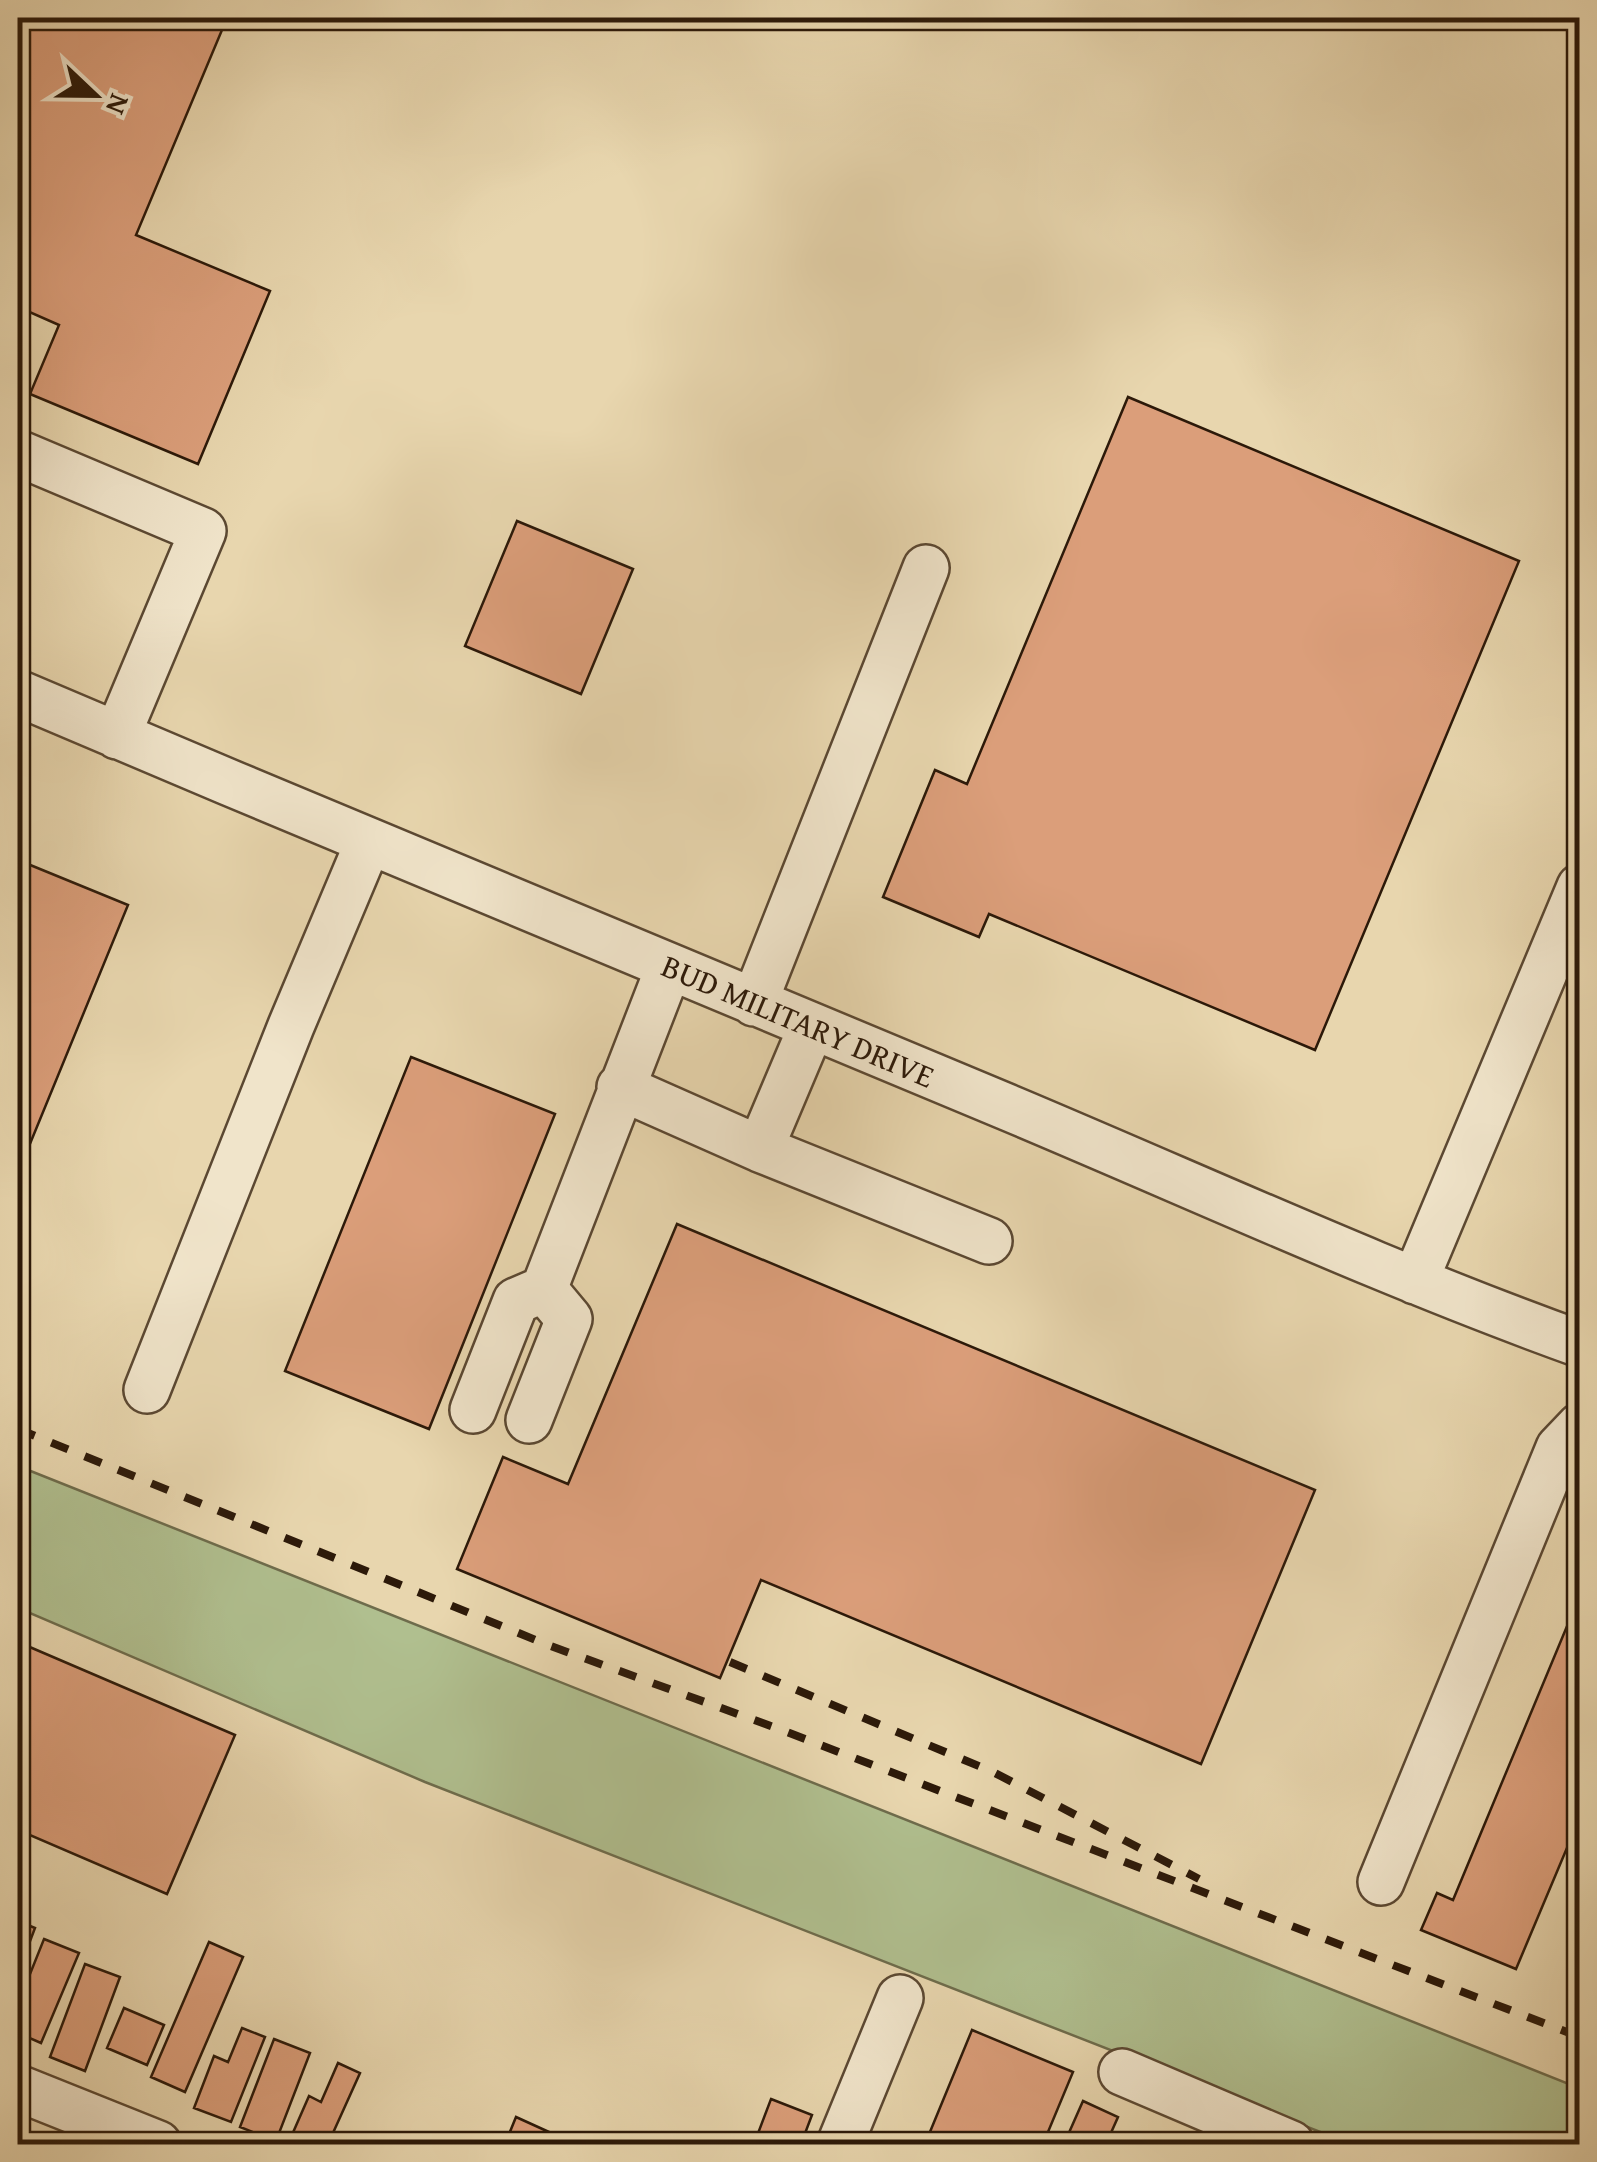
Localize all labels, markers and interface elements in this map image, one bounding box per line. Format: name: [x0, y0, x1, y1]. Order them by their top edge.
north arrow: [45, 45, 145, 145]
text: N: [96, 88, 141, 121]
street label: BUD MILITARY DRIVE: [655, 942, 942, 1099]

